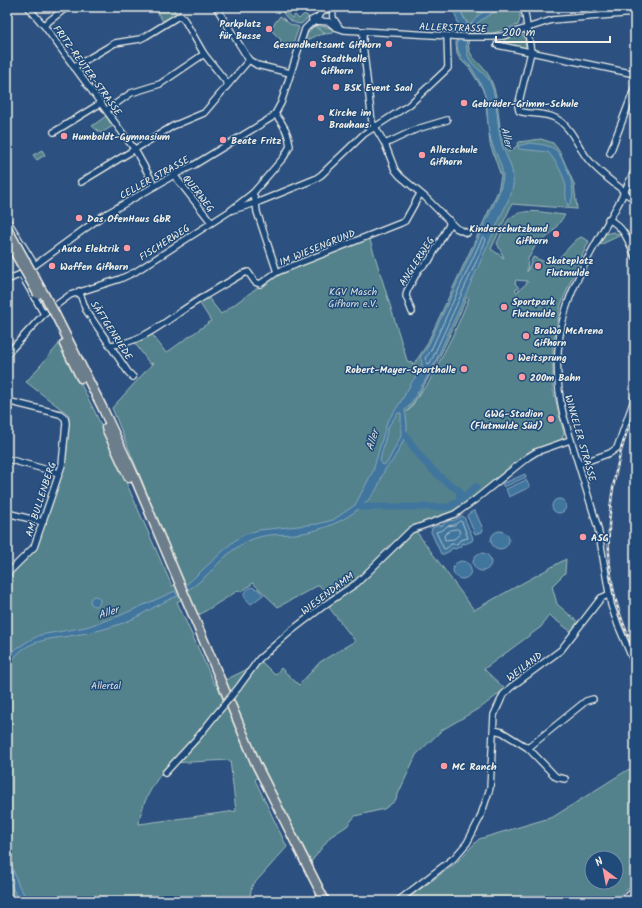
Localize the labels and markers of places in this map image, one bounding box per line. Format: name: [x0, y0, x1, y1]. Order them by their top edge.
place label: Parkplatz für Busse: [219, 16, 261, 44]
marker: Parkplatz für Busse: [264, 24, 274, 34]
place label: Gesundheitsamt Gifhorn: [273, 37, 381, 53]
marker: Gesundheitsamt Gifhorn: [384, 39, 394, 49]
place label: Stadthalle Gifhorn: [321, 51, 367, 79]
marker: Stadthalle Gifhorn: [308, 59, 318, 69]
place label: BSK Event Saal: [344, 80, 413, 96]
marker: BSK Event Saal: [331, 82, 341, 92]
place label: Gebrüder-Grimm-Schule: [472, 96, 579, 112]
marker: Gebrüder-Grimm-Schule: [459, 98, 469, 108]
place label: Kirche im Brauhaus: [329, 105, 371, 133]
marker: Kirche im Brauhaus: [316, 113, 326, 123]
place label: Humboldt-Gymnasium: [72, 129, 170, 145]
marker: Humboldt-Gymnasium: [59, 131, 69, 141]
place label: Beate Fritz: [231, 133, 282, 149]
marker: Beate Fritz: [218, 135, 228, 145]
place label: Allerschule Gifhorn: [430, 142, 478, 170]
marker: Allerschule Gifhorn: [417, 150, 427, 160]
place label: Das OfenHaus GbR: [87, 211, 171, 227]
marker: Das OfenHaus GbR: [74, 213, 84, 223]
place label: Kinderschutzbund Gifhorn: [469, 221, 549, 249]
marker: Kinderschutzbund Gifhorn: [551, 229, 561, 239]
place label: Auto Elektrik: [61, 241, 120, 257]
marker: Auto Elektrik: [122, 243, 132, 253]
place label: Skateplatz Flutmulde: [546, 253, 594, 281]
place label: Waffen Gifhorn: [60, 259, 129, 275]
marker: Waffen Gifhorn: [47, 261, 57, 271]
marker: Skateplatz Flutmulde: [533, 261, 543, 271]
place label: Sportpark Flutmulde: [512, 294, 556, 322]
marker: Sportpark Flutmulde: [499, 302, 509, 312]
place label: BraWo McArena Gifhorn: [534, 323, 603, 351]
marker: BraWo McArena Gifhorn: [521, 331, 531, 341]
place label: Weitsprung: [518, 350, 567, 366]
marker: Weitsprung: [505, 352, 515, 362]
place label: Robert-Mayer-Sporthalle: [345, 362, 456, 378]
marker: Robert-Mayer-Sporthalle: [459, 364, 469, 374]
place label: 200m Bahn: [530, 370, 581, 386]
marker: 200m Bahn: [517, 372, 527, 382]
place label: GWG-Stadion (Flutmulde Süd): [470, 406, 543, 434]
marker: GWG-Stadion (Flutmulde Süd): [546, 414, 556, 424]
place label: ASG: [591, 530, 609, 546]
marker: ASG: [578, 532, 588, 542]
place label: MC Ranch: [452, 759, 497, 775]
marker: MC Ranch: [439, 761, 449, 771]

